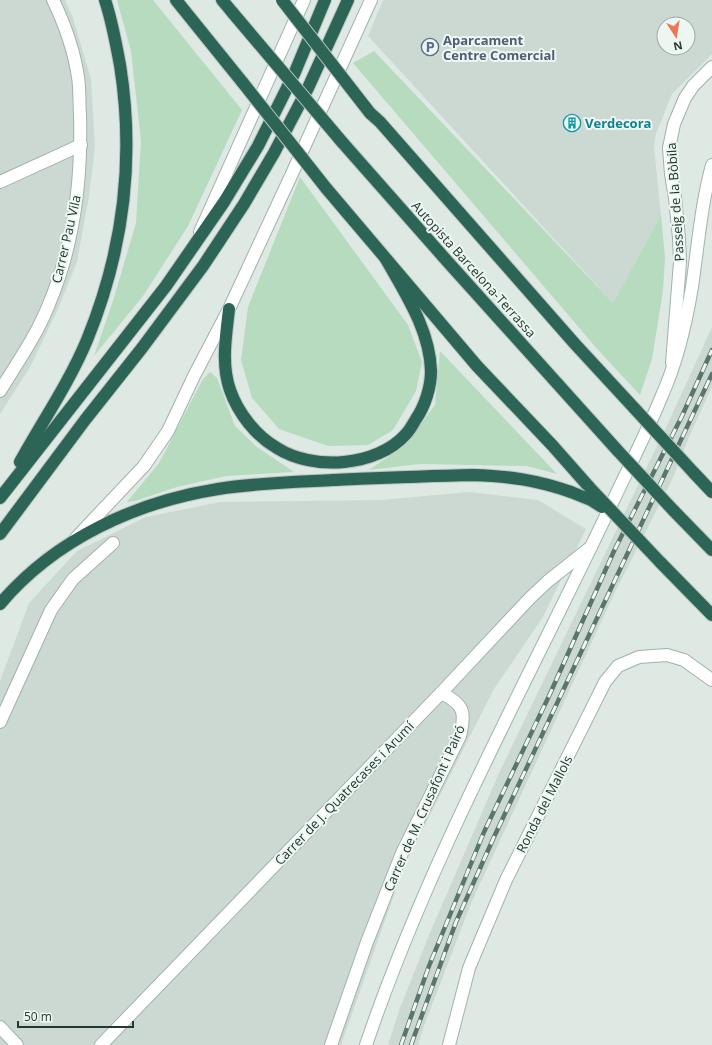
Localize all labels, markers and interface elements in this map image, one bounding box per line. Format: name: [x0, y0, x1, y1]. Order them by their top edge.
north arrow: [656, 16, 696, 56]
place label: Aparcament Centre Comercial: [443, 31, 555, 64]
parking icon: Aparcament Centre Comercial: [420, 37, 440, 57]
text: N: [672, 38, 684, 55]
building icon: Verdecora: [562, 113, 582, 133]
place label: Verdecora: [585, 114, 651, 132]
street label: Passeig de la Bòbila: [662, 142, 688, 262]
street label: Carrer Pau Vila: [47, 193, 85, 285]
street label: Autopista Barcelona-Terrassa: [408, 197, 540, 341]
street label: Carrer de J. Quatrecases i Arumí: [270, 717, 418, 869]
street label: Carrer de M. Crusafont i Pairó: [379, 722, 469, 894]
street label: Ronda del Mallols: [512, 752, 576, 856]
scale bar: [18, 1003, 133, 1029]
text: 50 m: [24, 1008, 52, 1025]

